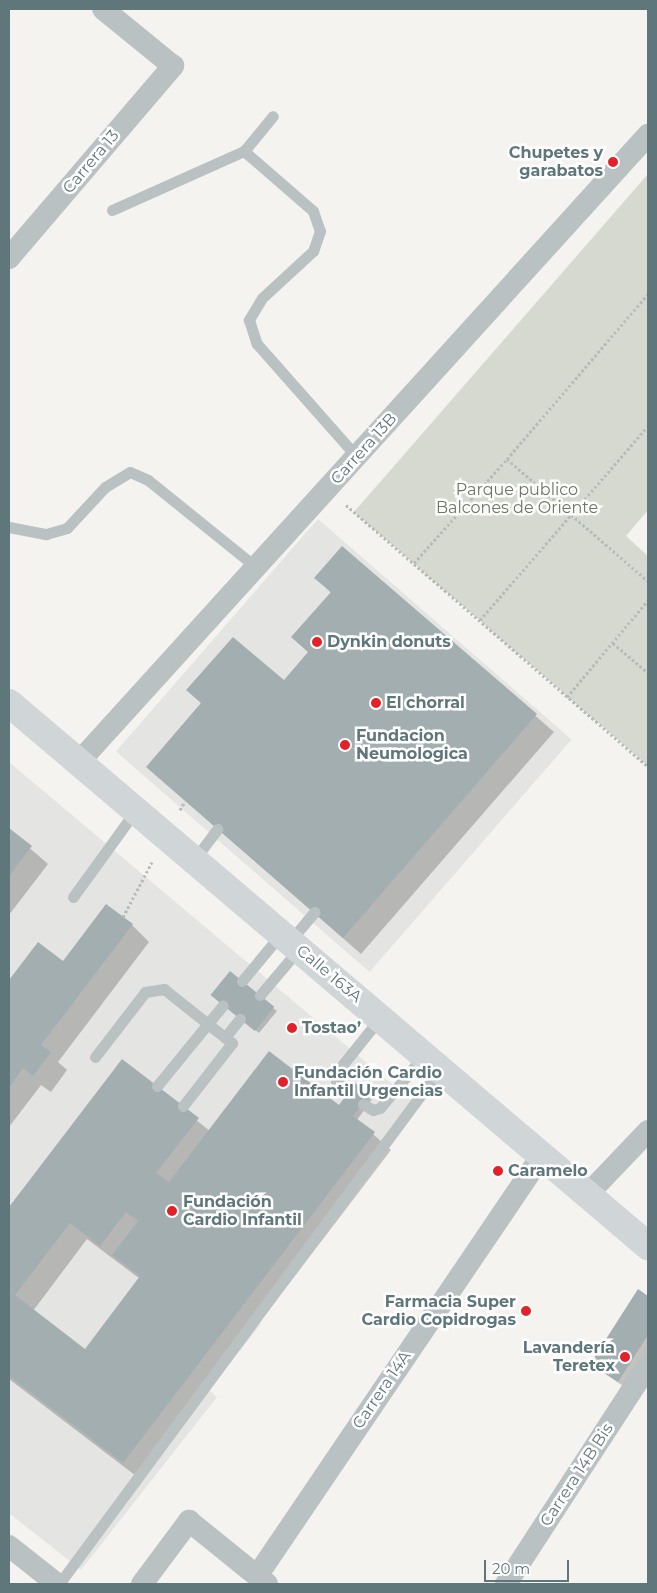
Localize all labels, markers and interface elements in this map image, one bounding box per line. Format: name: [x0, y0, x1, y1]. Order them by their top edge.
street label: Carrera 13: [59, 126, 123, 198]
place label: Chupetes y garabatos: [509, 143, 603, 181]
marker: Chupetes y garabatos: [607, 156, 619, 168]
street label: Carrera 13B: [327, 409, 401, 489]
park label: Parque publico Balcones de Oriente: [436, 480, 598, 518]
place label: Dynkin donuts: [327, 632, 451, 652]
marker: Dynkin donuts: [311, 636, 323, 648]
place label: El chorral: [386, 693, 465, 713]
marker: El chorral: [370, 697, 382, 709]
place label: Fundacion Neumologica: [356, 726, 468, 764]
marker: Fundacion Neumologica: [338, 738, 352, 752]
street label: Calle 163A: [293, 941, 365, 1007]
place label: Tostao’: [302, 1018, 361, 1038]
marker: Tostao’: [286, 1022, 298, 1034]
place label: Fundación Cardio Infantil Urgencias: [294, 1063, 443, 1101]
marker: Fundación Cardio Infantil Urgencias: [276, 1075, 290, 1089]
place label: Caramelo: [508, 1161, 588, 1181]
marker: Caramelo: [492, 1165, 504, 1177]
place label: Fundación Cardio Infantil: [183, 1192, 302, 1230]
marker: Fundación Cardio Infantil: [165, 1204, 179, 1218]
place label: Farmacia Super Cardio Copidrogas: [361, 1292, 516, 1330]
marker: Farmacia Super Cardio Copidrogas: [520, 1305, 532, 1317]
place label: Lavandería Teretex: [523, 1338, 615, 1376]
street label: Carrera 14A: [349, 1347, 415, 1433]
marker: Lavandería Teretex: [619, 1351, 631, 1363]
street label: Carrera 14B Bis: [537, 1420, 617, 1530]
scale bar: [487, 1550, 572, 1582]
text: 20 m: [492, 1559, 530, 1578]

